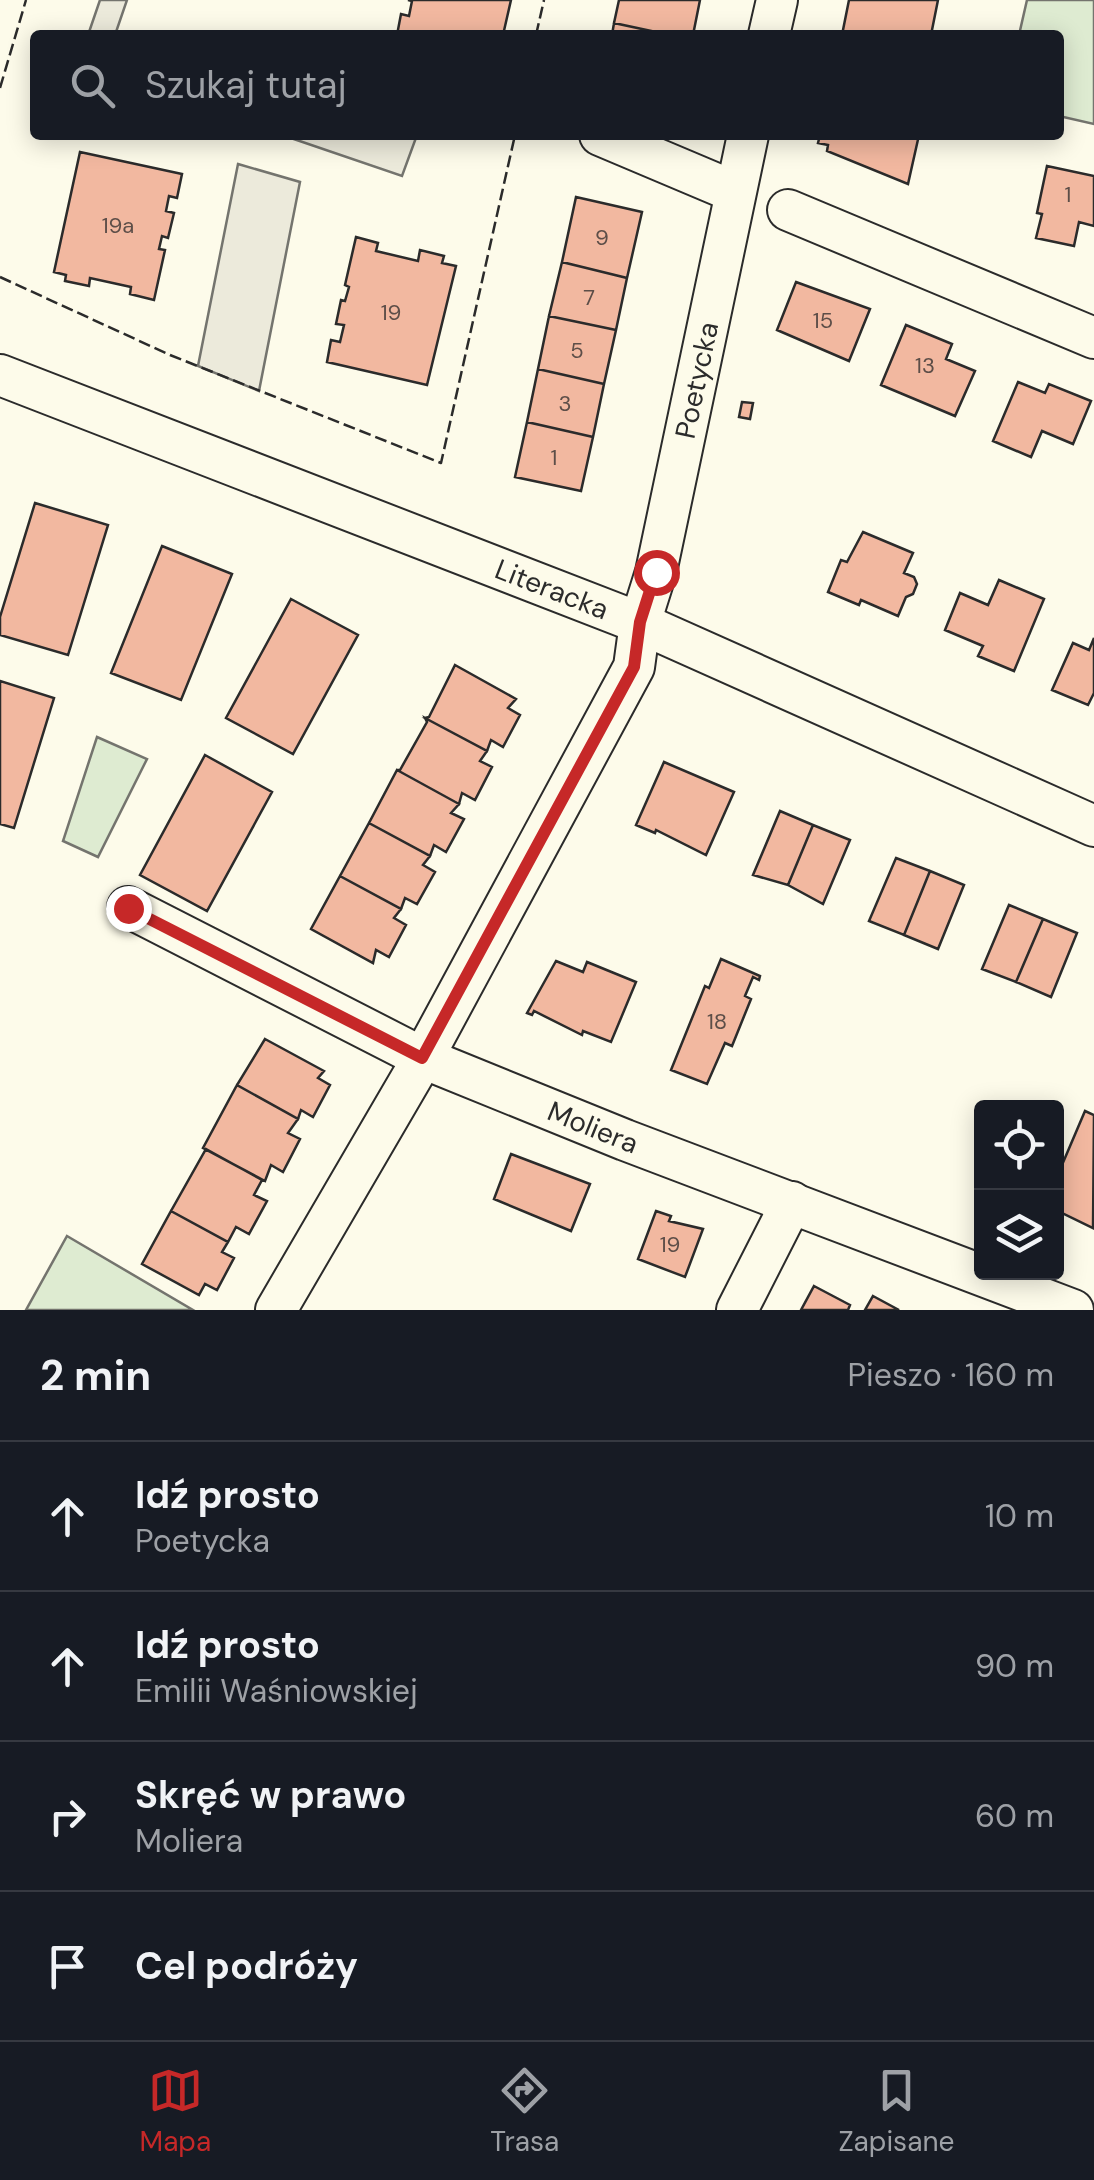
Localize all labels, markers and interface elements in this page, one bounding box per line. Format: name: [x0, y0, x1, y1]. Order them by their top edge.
search box: [30, 30, 1064, 140]
icon: search: [65, 58, 120, 113]
text: Szukaj tutaj: [145, 60, 347, 110]
house number: 1: [1065, 180, 1071, 209]
house number: 19a: [102, 211, 134, 240]
house number: 9: [595, 223, 609, 252]
house number: 7: [583, 283, 595, 312]
house number: 19: [381, 298, 401, 327]
house number: 15: [813, 306, 833, 335]
street label: Poetycka: [666, 319, 727, 442]
house number: 5: [570, 336, 584, 365]
house number: 13: [915, 351, 935, 380]
house number: 3: [558, 389, 572, 418]
house number: 1: [551, 443, 557, 472]
street label: Literacka: [490, 550, 614, 628]
route start: [634, 550, 680, 596]
route end: [106, 886, 152, 932]
house number: 18: [707, 1007, 727, 1036]
street label: Moliera: [542, 1092, 644, 1162]
map controls: [974, 1100, 1064, 1280]
button: locate: [974, 1100, 1064, 1190]
button: layers: [974, 1190, 1064, 1280]
house number: 19: [660, 1230, 680, 1259]
text: 2 min: [40, 1348, 151, 1403]
text: Pieszo · 160 m: [848, 1354, 1054, 1396]
text: Idź prosto: [135, 1470, 320, 1520]
icon: ahead: [40, 1489, 95, 1544]
text: 10 m: [985, 1495, 1054, 1537]
text: Poetycka: [135, 1520, 270, 1562]
text: Idź prosto: [135, 1620, 320, 1670]
icon: ahead: [40, 1639, 95, 1694]
text: 90 m: [975, 1645, 1054, 1687]
text: Emilii Waśniowskiej: [135, 1670, 418, 1712]
text: Skręć w prawo: [135, 1770, 406, 1820]
icon: right: [40, 1789, 95, 1844]
text: 60 m: [975, 1795, 1054, 1837]
text: Moliera: [135, 1820, 243, 1862]
icon: arrive: [40, 1939, 95, 1994]
text: Cel podróży: [135, 1941, 358, 1991]
tab: Mapa: [140, 2063, 211, 2160]
tab: Trasa: [490, 2063, 559, 2160]
tab: Zapisane: [838, 2063, 954, 2160]

